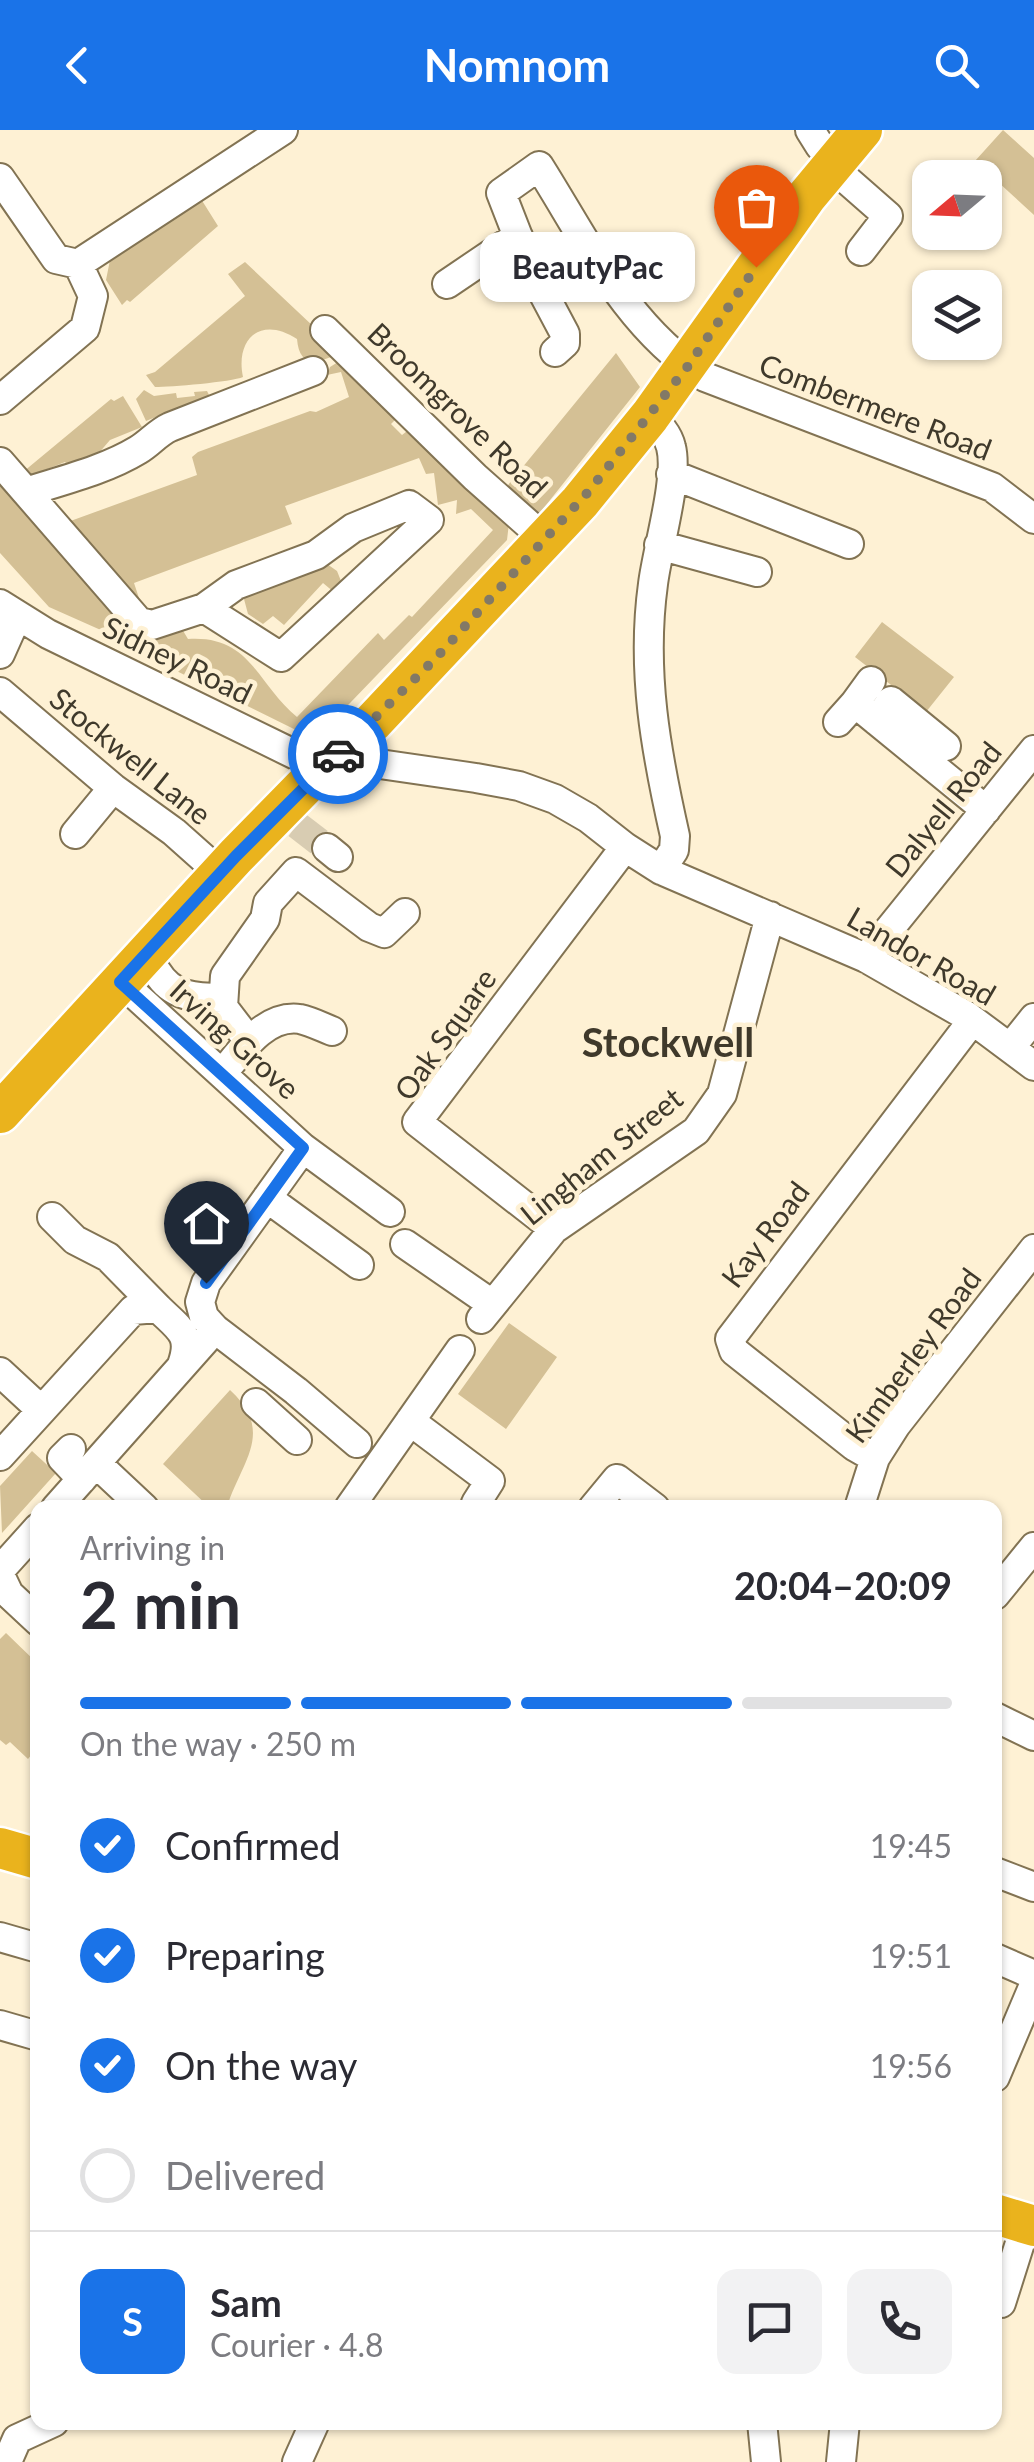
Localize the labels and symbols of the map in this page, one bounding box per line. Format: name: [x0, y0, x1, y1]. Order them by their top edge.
north arrow: [912, 160, 1002, 250]
pin: [714, 165, 799, 268]
callout: BeautyPac: [481, 232, 696, 302]
street label: Broomgrove Road: [361, 315, 556, 504]
street label: Combermere Road: [754, 345, 997, 467]
street label: Sidney Road: [98, 608, 258, 711]
street label: Stockwell Lane: [43, 680, 219, 831]
courier: [288, 704, 388, 804]
street label: Dalyell Road: [877, 734, 1008, 884]
street label: Landor Road: [841, 898, 1003, 1012]
street label: Oak Square: [386, 961, 503, 1107]
street label: Irving Grove: [163, 971, 307, 1106]
district label: Stockwell: [582, 1018, 754, 1066]
street label: Lingham Street: [512, 1079, 689, 1232]
street label: Kay Road: [713, 1174, 816, 1294]
pin: [164, 1181, 249, 1284]
street label: Kimberley Road: [837, 1261, 988, 1449]

